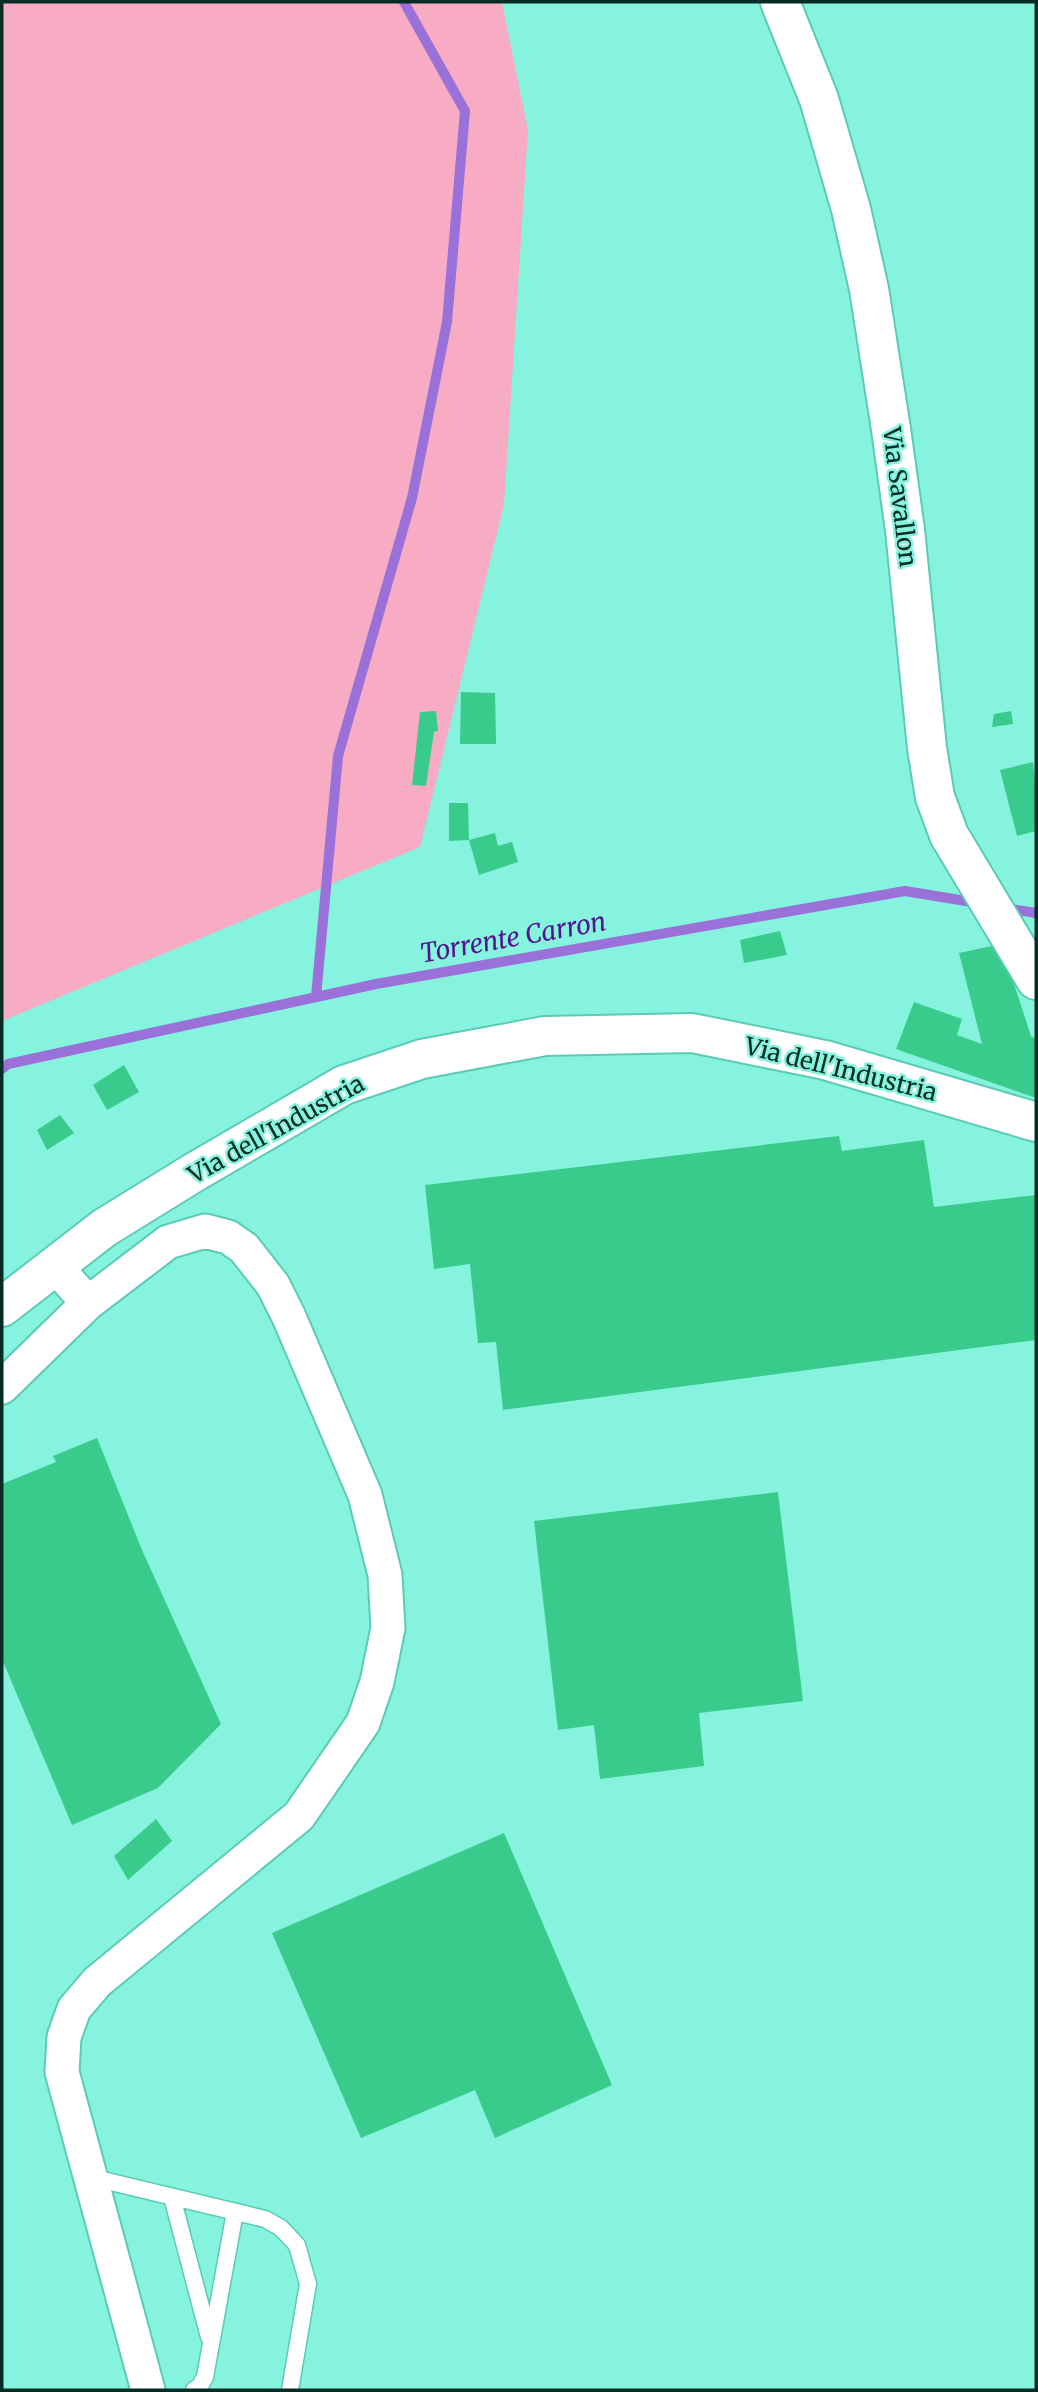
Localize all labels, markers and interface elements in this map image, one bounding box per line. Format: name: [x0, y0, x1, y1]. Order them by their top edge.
street label: Via Savallon: [876, 424, 924, 569]
water label: Torrente Carron: [417, 904, 609, 970]
street label: Via dell'Industria: [741, 1030, 940, 1108]
street label: Via dell'Industria: [182, 1068, 370, 1191]

